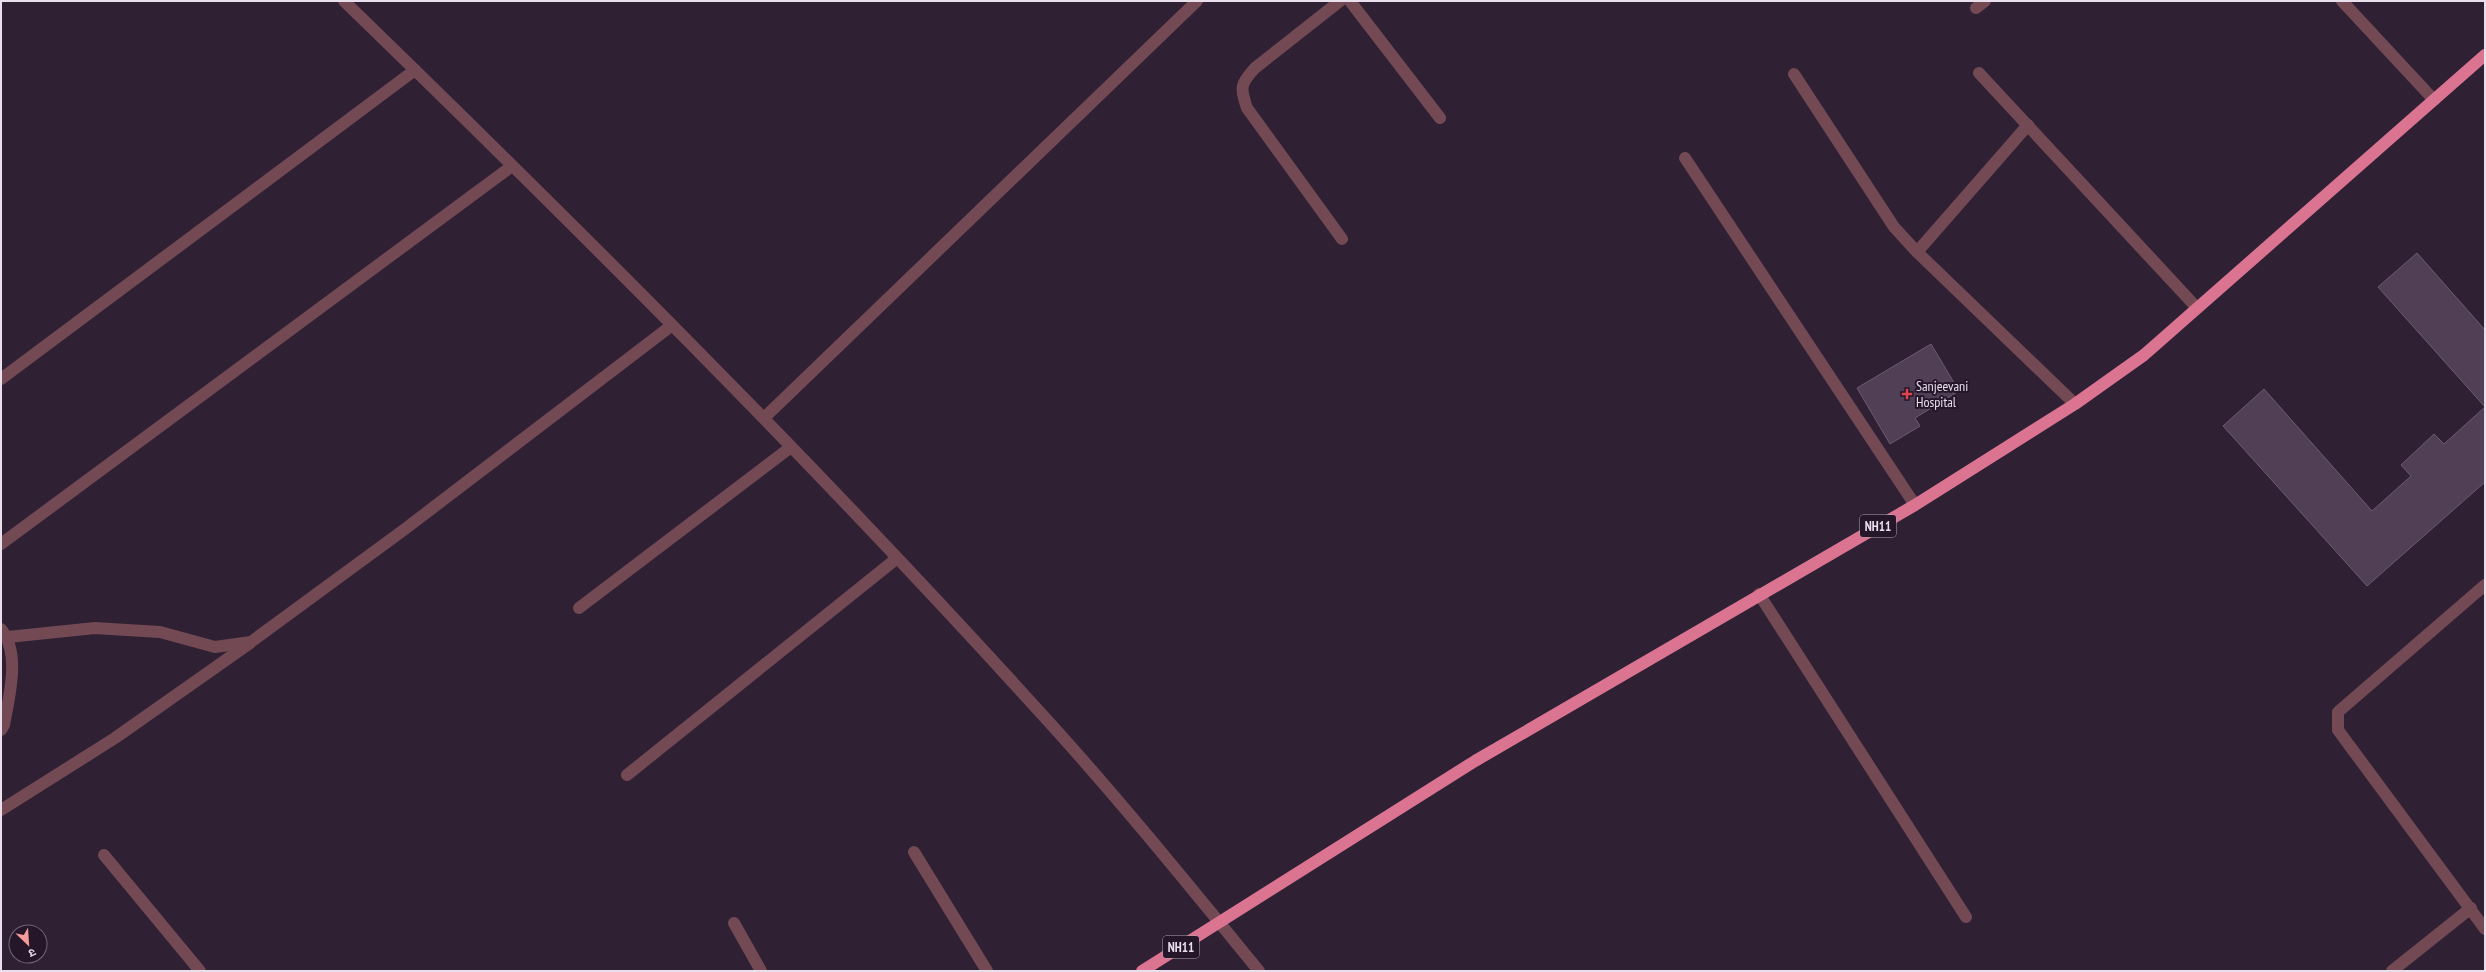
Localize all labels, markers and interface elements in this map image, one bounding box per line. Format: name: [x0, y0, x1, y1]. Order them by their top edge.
place label: Sanjeevani Hospital: [1916, 377, 1968, 411]
marker: Sanjeevani Hospital: [1901, 388, 1913, 400]
road number: NH11: [1860, 515, 1896, 537]
north arrow: [8, 924, 48, 964]
road number: NH11: [1163, 936, 1199, 958]
text: उ: [26, 945, 38, 961]

